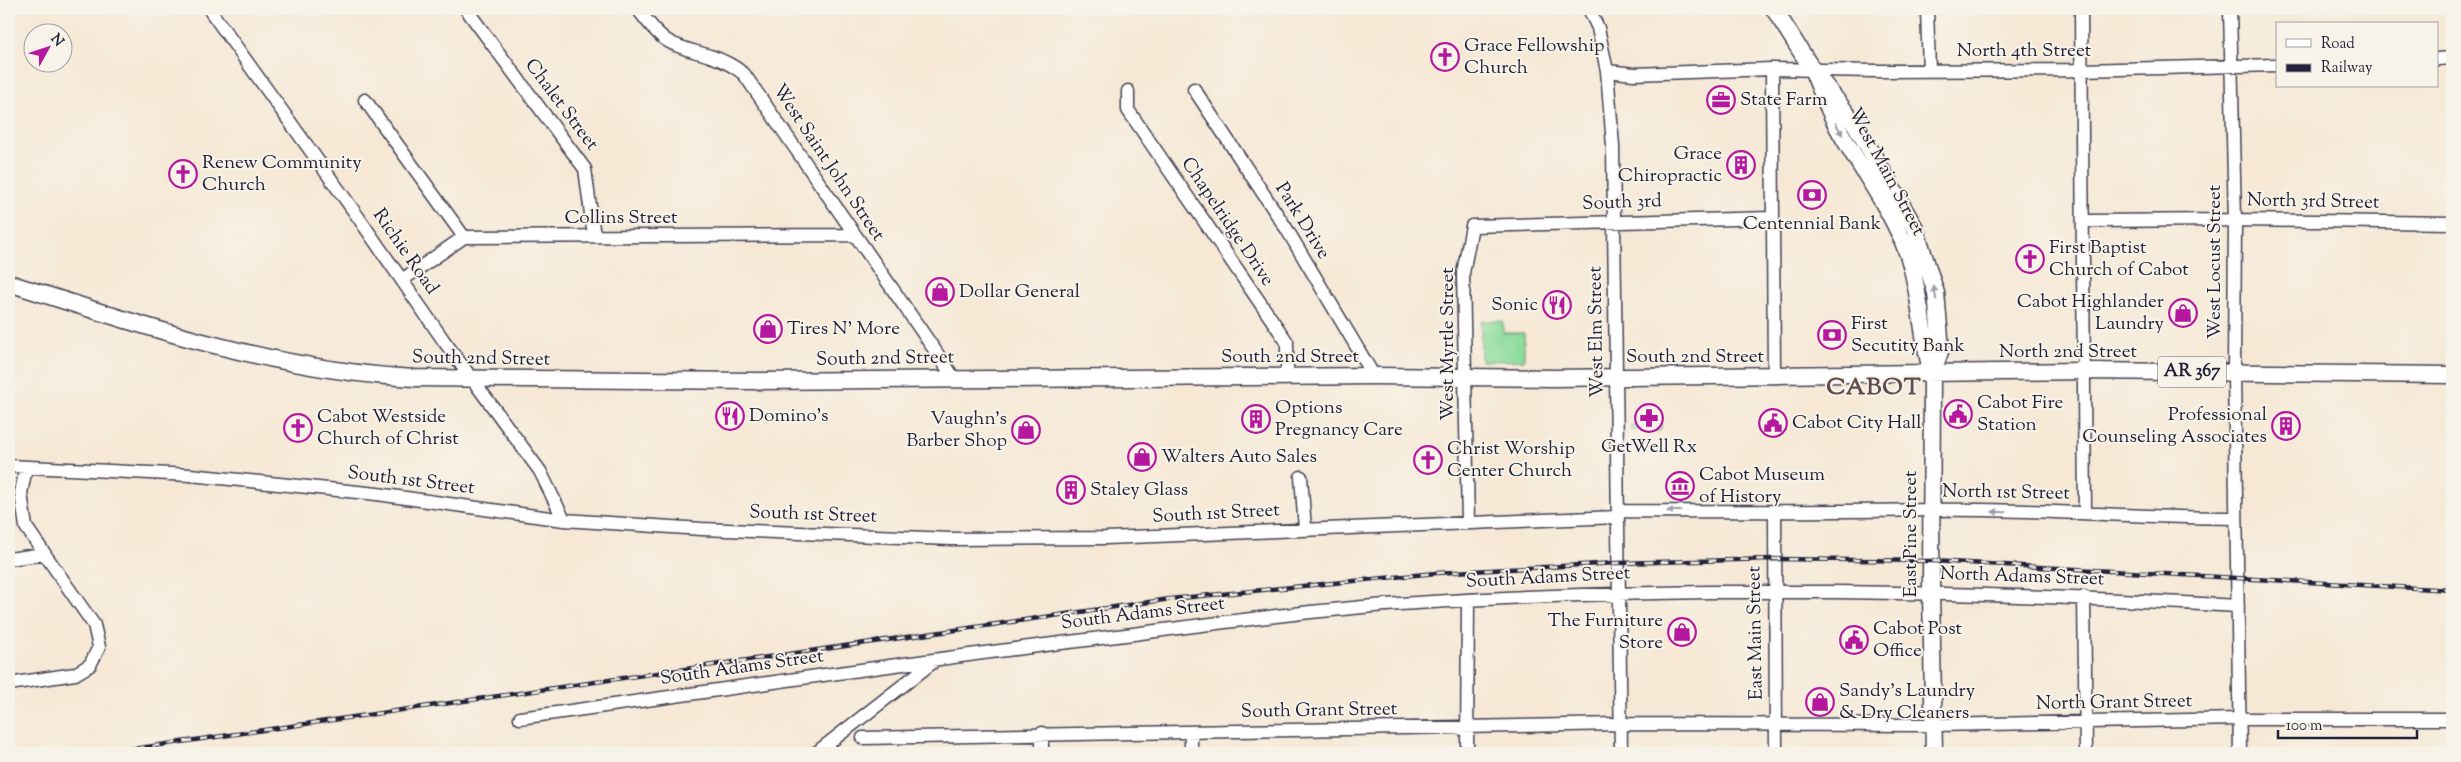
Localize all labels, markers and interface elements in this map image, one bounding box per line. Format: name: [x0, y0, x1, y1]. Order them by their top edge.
north arrow: [22, 22, 72, 72]
legend: [2276, 22, 2438, 88]
text: N: [45, 30, 68, 52]
place label: Grace Fellowship Church: [1464, 33, 1605, 82]
text: Road: [2321, 34, 2355, 55]
street label: North 4th Street: [1957, 38, 2092, 65]
church icon: Grace Fellowship Church: [1430, 42, 1460, 72]
street label: Chalet Street: [518, 53, 605, 157]
text: Railway: [2321, 58, 2373, 79]
street label: West Saint John Street: [765, 79, 891, 247]
office icon: State Farm: [1706, 85, 1736, 115]
place label: State Farm: [1740, 87, 1828, 114]
street label: West Main Street: [1841, 103, 1931, 241]
one-way arrow: [1835, 122, 1843, 136]
place label: Grace Chiropractic: [1618, 141, 1722, 190]
place label: Renew Community Church: [202, 150, 362, 199]
building icon: Grace Chiropractic: [1726, 150, 1756, 180]
street label: Chapelridge Drive: [1174, 152, 1280, 292]
church icon: Renew Community Church: [168, 159, 198, 189]
street label: Park Drive: [1268, 177, 1336, 265]
bank icon: Centennial Bank: [1797, 180, 1827, 210]
street label: West Locust Street: [2202, 184, 2229, 339]
street label: North 3rd Street: [2246, 187, 2380, 217]
street label: South 3rd: [1582, 188, 1663, 218]
street label: Richie Road: [365, 203, 445, 301]
street label: Collins Street: [565, 205, 678, 232]
place label: Centennial Bank: [1743, 211, 1882, 238]
place label: First Baptist Church of Cabot: [2049, 235, 2189, 284]
church icon: First Baptist Church of Cabot: [2015, 244, 2045, 274]
street label: West Elm Street: [1582, 265, 1612, 398]
street label: West Myrtle Street: [1435, 267, 1462, 421]
shop icon: Dollar General: [925, 277, 955, 307]
place label: Dollar General: [959, 279, 1080, 306]
one-way arrow: [1931, 285, 1939, 300]
place label: Cabot Highlander Laundry: [2017, 289, 2165, 338]
restaurant icon: Sonic: [1542, 290, 1572, 320]
place label: Sonic: [1491, 292, 1538, 319]
shop icon: Cabot Highlander Laundry: [2168, 298, 2198, 328]
place label: First Secutity Bank: [1851, 311, 1965, 360]
shop icon: Tires N' More: [753, 314, 783, 344]
place label: Tires N' More: [787, 316, 900, 343]
bank icon: First Secutity Bank: [1817, 320, 1847, 350]
street label: North 2nd Street: [1999, 339, 2137, 366]
street label: South 2nd Street: [412, 344, 551, 374]
street label: South 2nd Street: [816, 344, 955, 374]
street label: South 2nd Street: [1221, 344, 1360, 371]
street label: South 2nd Street: [1626, 344, 1765, 371]
road number: AR 367: [2158, 357, 2226, 388]
district label: CABOT: [1826, 371, 1922, 405]
place label: Cabot Fire Station: [1977, 390, 2064, 439]
place label: Options Pregnancy Care: [1275, 395, 1403, 444]
public building icon: Cabot Fire Station: [1943, 399, 1973, 429]
restaurant icon: Domino's: [715, 401, 745, 431]
place label: Professional Counseling Associates: [2082, 402, 2267, 451]
place label: Domino's: [749, 403, 828, 430]
pharmacy icon: GetWell Rx: [1634, 403, 1664, 433]
place label: Cabot Westside Church of Christ: [317, 404, 459, 453]
building icon: Options Pregnancy Care: [1241, 404, 1271, 434]
place label: Vaughn's Barber Shop: [906, 406, 1007, 455]
public building icon: Cabot City Hall: [1758, 408, 1788, 438]
place label: Cabot City Hall: [1792, 410, 1922, 437]
building icon: Professional Counseling Associates: [2271, 411, 2301, 441]
church icon: Cabot Westside Church of Christ: [283, 413, 313, 443]
shop icon: Vaughn's Barber Shop: [1011, 415, 1041, 445]
place label: GetWell Rx: [1601, 434, 1697, 461]
place label: Christ Worship Center Church: [1447, 436, 1575, 485]
shop icon: Walters Auto Sales: [1127, 442, 1157, 472]
place label: Walters Auto Sales: [1161, 444, 1317, 471]
church icon: Christ Worship Center Church: [1413, 445, 1443, 475]
street label: South 1st Street: [346, 460, 477, 502]
place label: Cabot Museum of History: [1699, 462, 1825, 511]
street label: East Pine Street: [1898, 470, 1925, 598]
museum icon: Cabot Museum of History: [1665, 471, 1695, 501]
building icon: Staley Glass: [1056, 475, 1086, 505]
place label: Staley Glass: [1090, 477, 1188, 504]
street label: North 1st Street: [1942, 478, 2071, 508]
street label: South 1st Street: [1151, 497, 1281, 531]
street label: South 1st Street: [749, 499, 878, 531]
one-way arrow: [1666, 507, 1682, 515]
one-way arrow: [1990, 508, 2006, 516]
street label: South Adams Street: [1465, 560, 1631, 596]
street label: North Adams Street: [1939, 561, 2105, 593]
street label: East Main Street: [1741, 565, 1771, 700]
street label: South Adams Street: [1060, 591, 1227, 637]
place label: The Furniture Store: [1548, 608, 1663, 657]
place label: Cabot Post Office: [1873, 616, 1963, 665]
shop icon: The Furniture Store: [1667, 617, 1697, 647]
public building icon: Cabot Post Office: [1839, 625, 1869, 655]
street label: South Adams Street: [659, 643, 826, 693]
place label: Sandy's Laundry & Dry Cleaners: [1839, 678, 1976, 727]
shop icon: Sandy's Laundry & Dry Cleaners: [1805, 687, 1835, 717]
street label: North Grant Street: [2036, 688, 2193, 718]
street label: South Grant Street: [1241, 696, 1398, 726]
scale bar: [2278, 707, 2417, 739]
text: 100 m: [2286, 716, 2323, 737]

